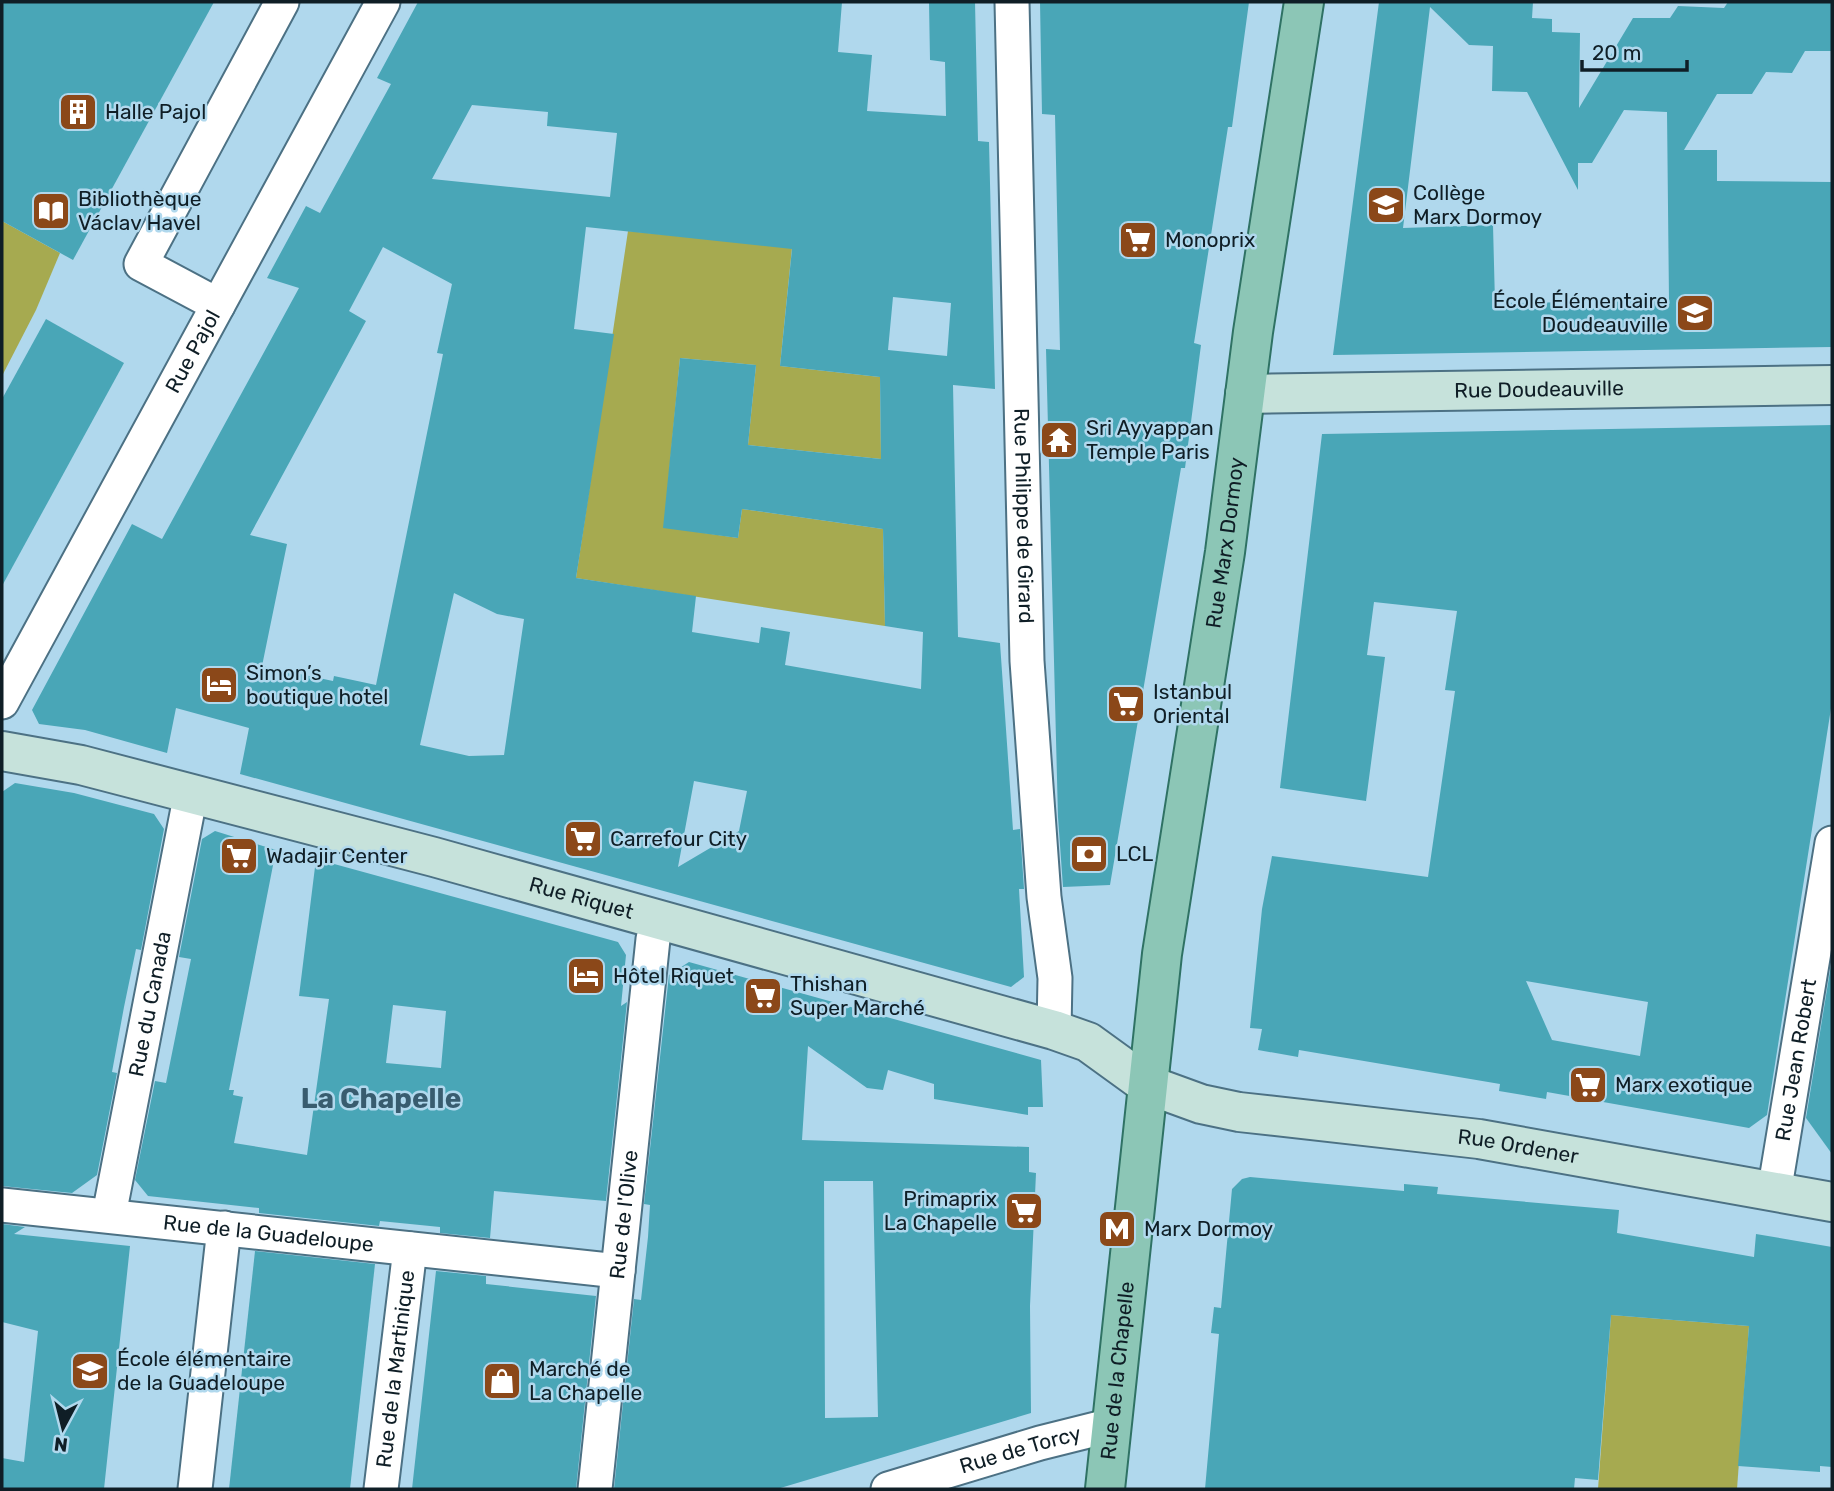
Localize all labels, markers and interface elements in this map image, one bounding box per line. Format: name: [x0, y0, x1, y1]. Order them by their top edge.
scale bar: [1582, 28, 1687, 72]
text: 20 m: [1592, 40, 1641, 65]
building icon: Halle Pajol: [57, 91, 99, 133]
place label: Halle Pajol: [105, 99, 206, 124]
place label: Collège Marx Dormoy: [1413, 180, 1543, 229]
school or university icon: Collège Marx Dormoy: [1365, 184, 1407, 226]
place label: Bibliothèque Václav Havel: [78, 186, 201, 235]
library icon: Bibliothèque Václav Havel: [30, 190, 72, 232]
supermarket icon: Monoprix: [1117, 219, 1159, 261]
place label: Monoprix: [1165, 227, 1255, 252]
place label: École Élémentaire Doudeauville: [1493, 288, 1668, 337]
school or university icon: École Élémentaire Doudeauville: [1674, 292, 1716, 334]
street label: Rue Pajol: [160, 305, 225, 397]
street label: Rue Doudeauville: [1454, 375, 1624, 403]
street label: Rue Philippe de Girard: [1009, 408, 1039, 624]
place label: Sri Ayyappan Temple Paris: [1086, 415, 1214, 464]
temple icon: Sri Ayyappan Temple Paris: [1038, 419, 1080, 461]
street label: Rue Marx Dormoy: [1200, 455, 1249, 630]
place label: Simon’s boutique hotel: [246, 660, 388, 709]
hotel icon: Simon’s boutique hotel: [198, 664, 240, 706]
place label: Istanbul Oriental: [1153, 679, 1232, 728]
supermarket icon: Istanbul Oriental: [1105, 683, 1147, 725]
supermarket icon: Carrefour City: [562, 818, 604, 860]
place label: Carrefour City: [610, 826, 747, 851]
bank icon: LCL: [1068, 833, 1110, 875]
supermarket icon: Wadajir Center: [218, 835, 260, 877]
place label: LCL: [1116, 841, 1154, 866]
place label: Wadajir Center: [266, 843, 408, 868]
street label: Rue Riquet: [526, 871, 637, 924]
street label: Rue du Canada: [123, 929, 176, 1079]
hotel icon: Hôtel Riquet: [565, 955, 607, 997]
place label: Hôtel Riquet: [613, 963, 734, 988]
place label: Thishan Super Marché: [790, 971, 925, 1020]
supermarket icon: Thishan Super Marché: [742, 975, 784, 1017]
street label: Rue Jean Robert: [1770, 977, 1821, 1143]
supermarket icon: Marx exotique: [1567, 1064, 1609, 1106]
place label: Marx exotique: [1615, 1072, 1752, 1097]
district label: La Chapelle: [301, 1082, 461, 1115]
street label: Rue Ordener: [1457, 1124, 1581, 1169]
street label: Rue de l'Olive: [604, 1149, 643, 1280]
place label: Primaprix La Chapelle: [884, 1186, 997, 1235]
supermarket icon: Primaprix La Chapelle: [1003, 1190, 1045, 1232]
metro station icon: Marx Dormoy: [1096, 1208, 1138, 1250]
street label: Rue de la Guadeloupe: [162, 1209, 375, 1257]
place label: Marx Dormoy: [1144, 1216, 1274, 1241]
street label: Rue de la Martinique: [371, 1269, 419, 1469]
street label: Rue de la Chapelle: [1095, 1280, 1139, 1461]
place label: École élémentaire de la Guadeloupe: [117, 1346, 291, 1395]
school or university icon: École élémentaire de la Guadeloupe: [69, 1350, 111, 1392]
place label: Marché de La Chapelle: [529, 1356, 642, 1405]
shop icon: Marché de La Chapelle: [481, 1360, 523, 1402]
north arrow: [28, 1393, 98, 1463]
street label: Rue de Torcy: [956, 1420, 1084, 1479]
text: N: [53, 1432, 69, 1457]

